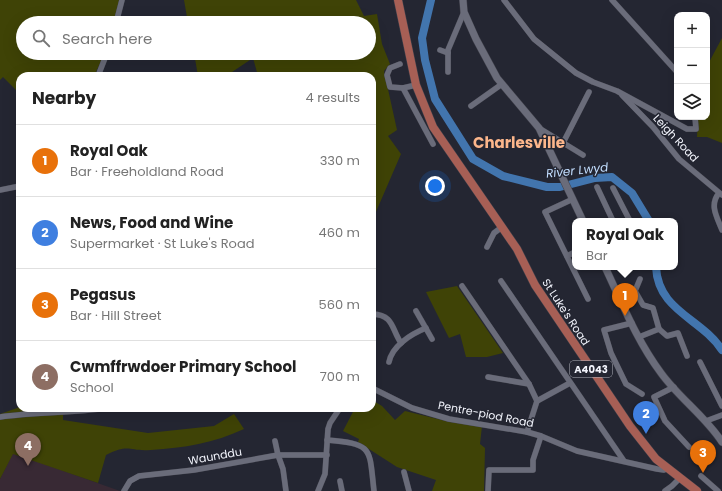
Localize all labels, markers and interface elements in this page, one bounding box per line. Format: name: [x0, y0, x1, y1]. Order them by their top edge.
map controls: [674, 12, 710, 120]
button: +: [674, 12, 710, 48]
search box: [16, 16, 376, 60]
icon: search: [30, 27, 52, 49]
text: Search here: [62, 28, 152, 49]
button: −: [674, 48, 710, 84]
button: layers: [674, 84, 710, 120]
text: Nearby: [32, 86, 96, 110]
text: 4 results: [306, 88, 360, 107]
street label: Leigh Road: [650, 110, 702, 166]
district label: Charlesville: [473, 132, 565, 153]
text: Royal Oak: [70, 140, 148, 161]
text: 1: [43, 151, 47, 170]
text: 330 m: [320, 151, 360, 170]
water label: River Lwyd: [545, 158, 610, 182]
text: Bar · Freeholdland Road: [70, 162, 224, 181]
your location: [425, 176, 445, 196]
text: News, Food and Wine: [70, 212, 233, 233]
popup: [572, 218, 678, 270]
text: 2: [41, 223, 49, 242]
text: 460 m: [319, 223, 360, 242]
text: Royal Oak: [586, 224, 664, 245]
text: Supermarket · St Luke's Road: [70, 234, 255, 253]
text: Bar: [586, 246, 608, 265]
street label: St Luke's Road: [538, 275, 594, 349]
pin: 1: [612, 283, 638, 316]
text: Pegasus: [70, 284, 136, 305]
text: 3: [41, 295, 49, 314]
text: 560 m: [319, 295, 360, 314]
text: Bar · Hill Street: [70, 306, 161, 325]
text: Cwmffrwdoer Primary School: [70, 356, 296, 377]
road number: A4043: [570, 361, 612, 377]
text: 4: [41, 367, 49, 386]
text: 700 m: [320, 367, 360, 386]
text: School: [70, 378, 114, 397]
street label: Pentre-piod Road: [437, 397, 535, 431]
pin: 2: [633, 401, 659, 434]
pin: 4: [15, 433, 41, 466]
pin: 3: [690, 440, 716, 473]
street label: Waunddu: [187, 443, 243, 469]

